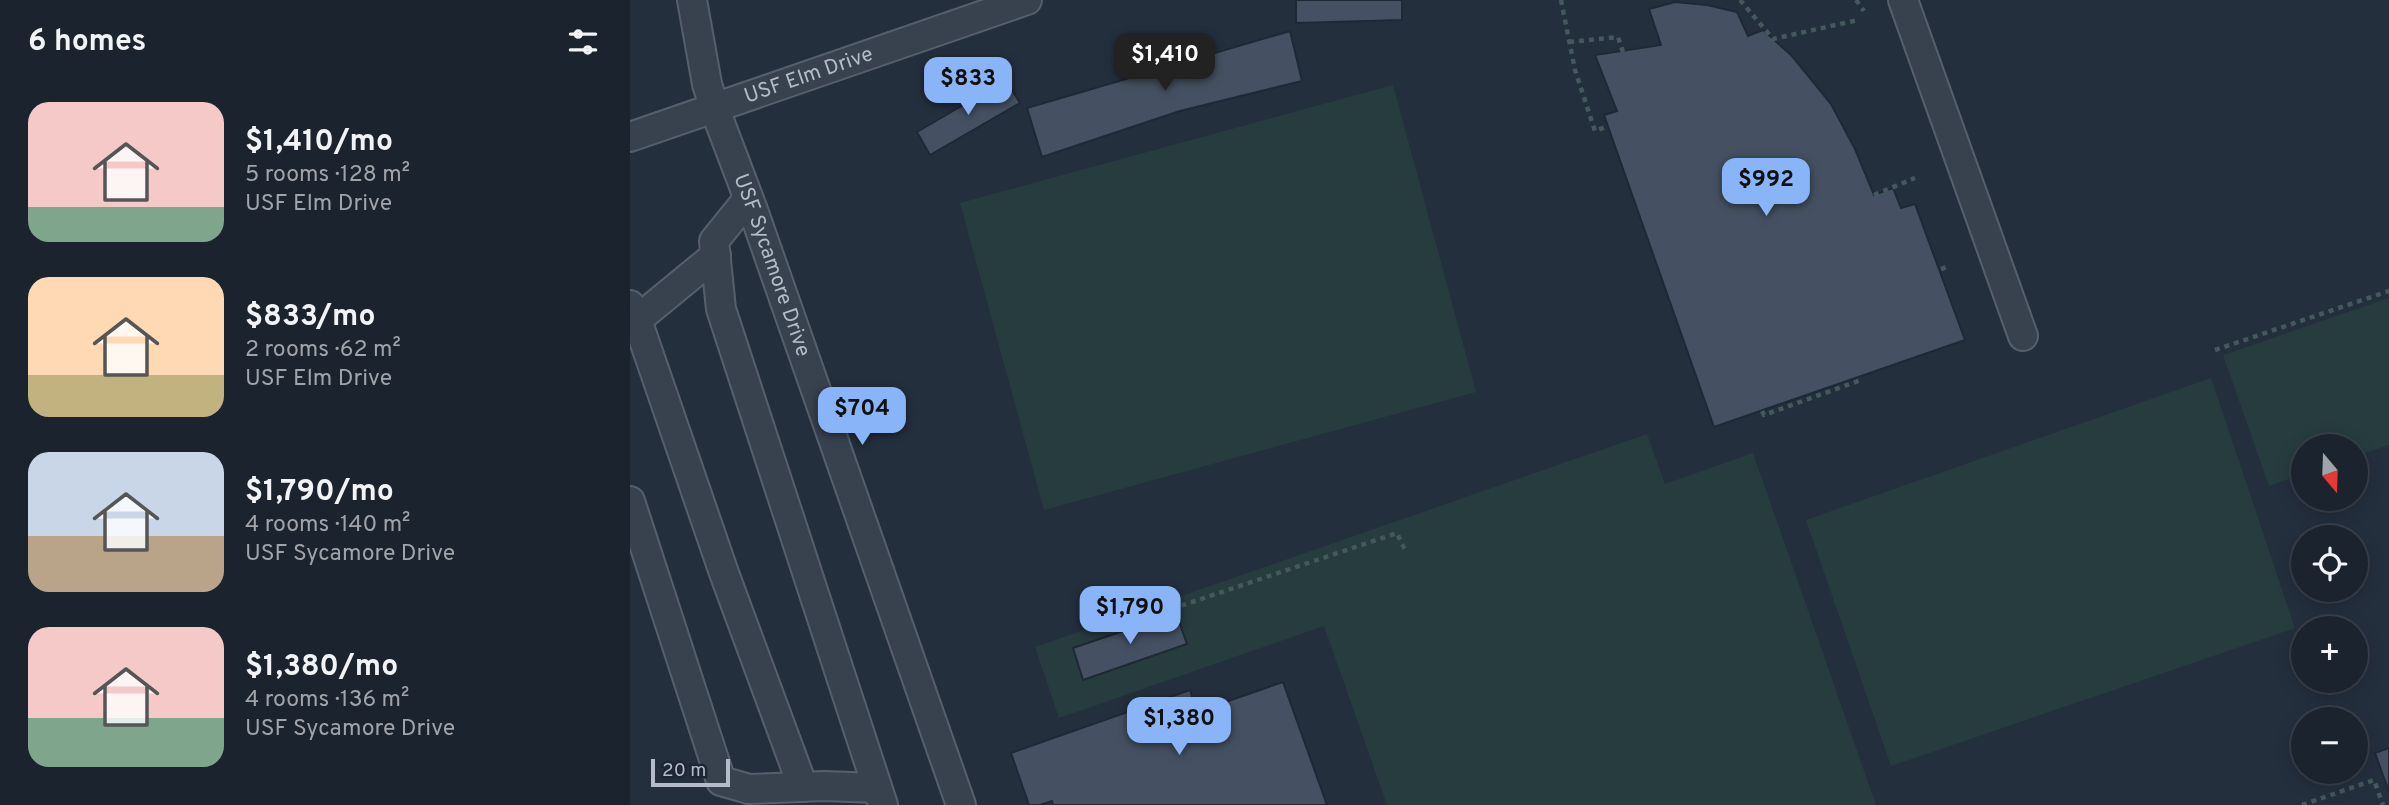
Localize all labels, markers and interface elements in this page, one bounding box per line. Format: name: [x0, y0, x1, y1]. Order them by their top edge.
icon: filters: [564, 23, 602, 61]
text: 6 homes: [28, 24, 146, 61]
pin: $1,410: [1108, 34, 1222, 93]
street label: USF Elm Drive: [741, 41, 877, 110]
text: $1,410: [1131, 41, 1199, 70]
pin: $833: [927, 58, 1009, 117]
text: $833: [940, 65, 996, 94]
text: $1,410/mo: [245, 124, 393, 161]
icon: home: [84, 130, 168, 214]
pin: $992: [1725, 158, 1807, 218]
text: 5 rooms · 128 m²: [245, 161, 410, 190]
text: $992: [1738, 166, 1794, 195]
street label: USF Sycamore Drive: [727, 170, 817, 360]
text: USF Elm Drive: [245, 190, 392, 219]
text: $833/mo: [245, 299, 375, 336]
icon: home: [84, 305, 168, 389]
text: 2 rooms · 62 m²: [245, 336, 401, 365]
text: USF Elm Drive: [245, 365, 392, 394]
pin: $704: [821, 388, 903, 447]
text: $704: [834, 395, 890, 424]
north arrow: [2291, 434, 2368, 511]
map controls: [2291, 434, 2368, 784]
text: $1,790/mo: [245, 474, 394, 511]
icon: home: [84, 480, 168, 564]
text: 4 rooms · 140 m²: [245, 511, 410, 540]
button: locate: [2291, 525, 2368, 602]
text: USF Sycamore Drive: [245, 540, 455, 569]
pin: $1,790: [1073, 586, 1187, 646]
text: $1,790: [1096, 594, 1164, 623]
button: +: [2291, 616, 2368, 693]
text: $1,380/mo: [245, 649, 398, 686]
icon: home: [84, 655, 168, 739]
text: 4 rooms · 136 m²: [245, 686, 409, 715]
pin: $1,380: [1122, 698, 1236, 757]
text: $1,380: [1143, 705, 1215, 734]
button: −: [2291, 707, 2368, 784]
text: USF Sycamore Drive: [245, 715, 455, 744]
scale bar: [651, 756, 730, 788]
text: 20 m: [662, 759, 706, 783]

